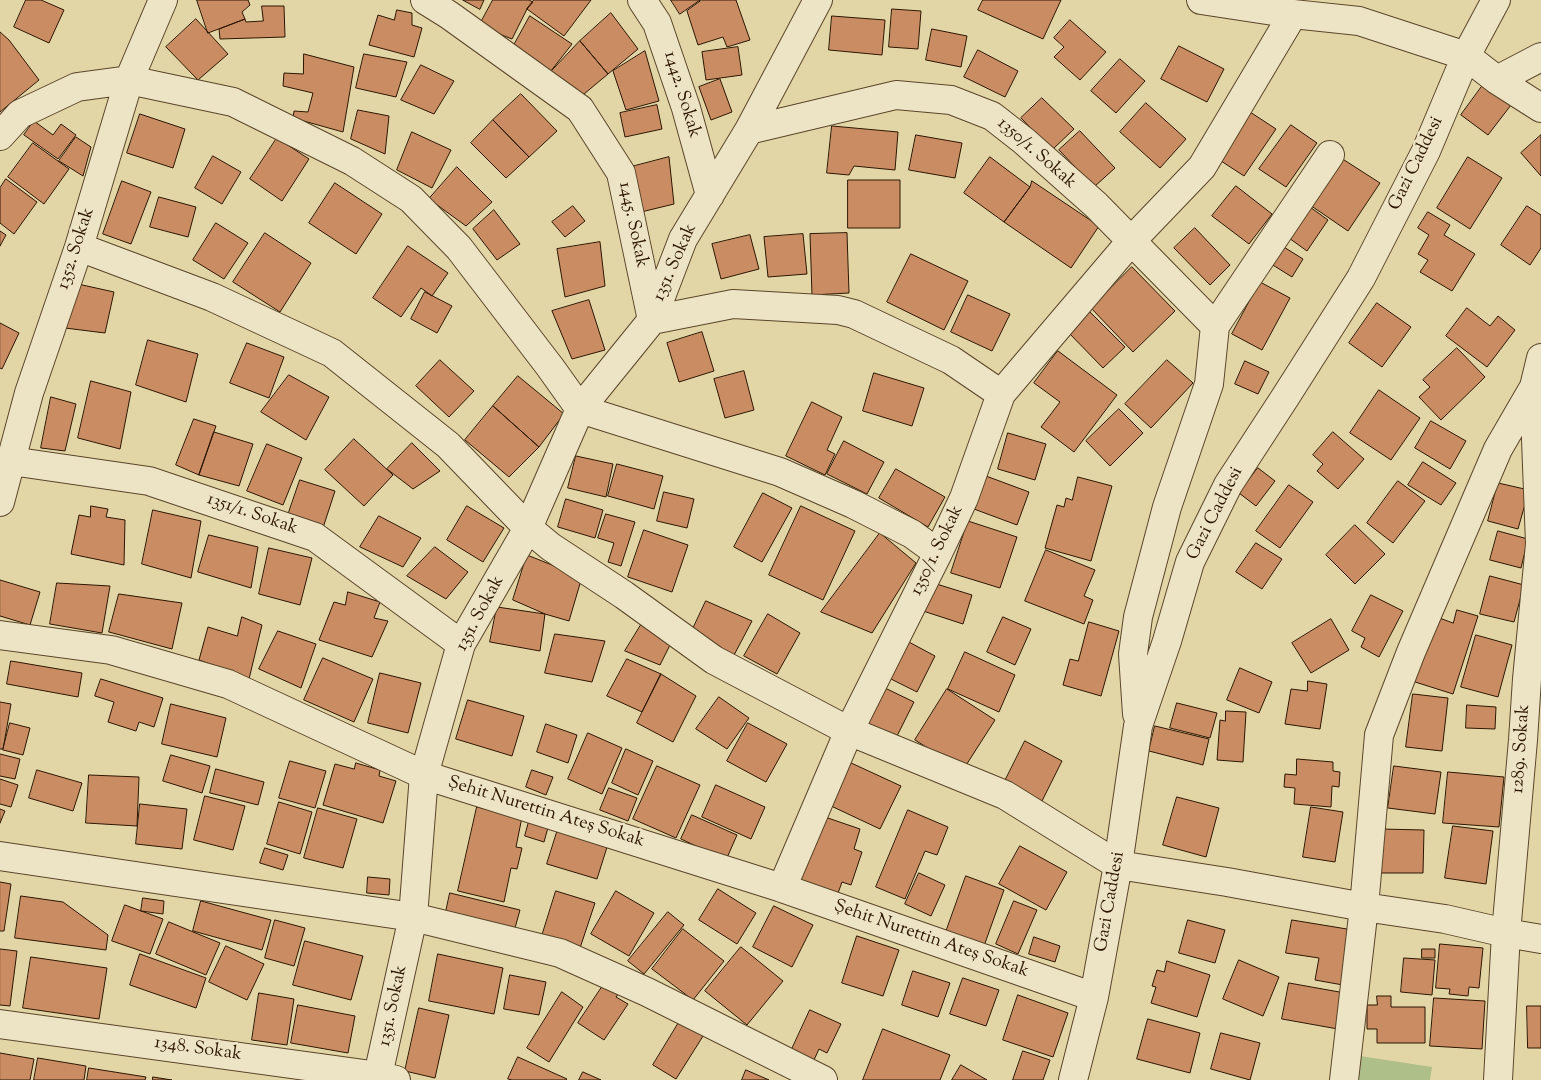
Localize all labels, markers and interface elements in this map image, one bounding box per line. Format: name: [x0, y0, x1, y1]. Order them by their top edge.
street label: 1442. Sokak: [658, 49, 704, 141]
street label: 1350/1. Sokak: [992, 114, 1080, 194]
street label: Gazi Caddesi: [1385, 114, 1449, 214]
street label: 1445. Sokak: [612, 180, 652, 270]
street label: 1352. Sokak: [54, 205, 100, 293]
street label: 1351. Sokak: [649, 221, 703, 305]
street label: Gazi Caddesi: [1183, 464, 1249, 564]
street label: 1351/1. Sokak: [204, 489, 300, 541]
street label: 1350/1. Sokak: [907, 502, 969, 600]
street label: 1351. Sokak: [452, 573, 510, 655]
street label: 1289. Sokak: [1508, 704, 1536, 794]
street label: Şehit Nurettin Ateş Sokak: [445, 773, 647, 853]
street label: Gazi Caddesi: [1092, 850, 1130, 954]
street label: Şehit Nurettin Ateş Sokak: [831, 897, 1031, 983]
street label: 1351. Sokak: [375, 963, 413, 1049]
street label: 1348. Sokak: [153, 1033, 243, 1067]

